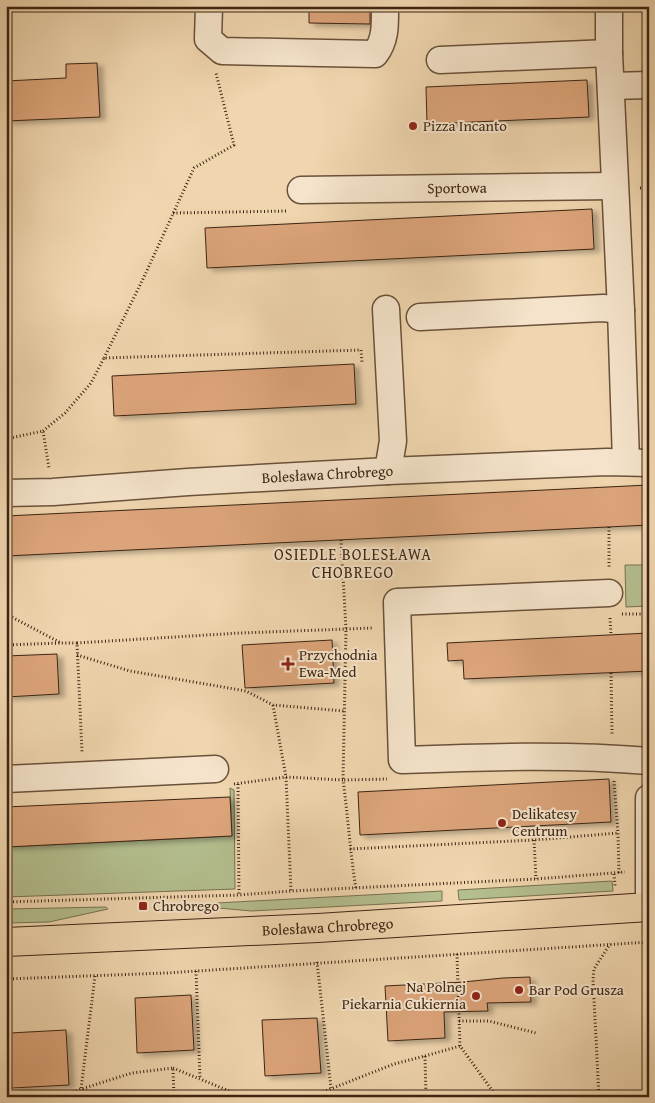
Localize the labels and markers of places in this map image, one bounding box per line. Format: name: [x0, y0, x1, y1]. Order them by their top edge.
place label: Pizza Incanto: [423, 115, 507, 136]
marker: Pizza Incanto: [407, 120, 419, 132]
place label: Przychodnia Ewa-Med: [299, 644, 378, 682]
marker: Przychodnia Ewa-Med: [281, 657, 295, 671]
place label: Delikatesy Centrum: [512, 803, 578, 841]
marker: Delikatesy Centrum: [496, 817, 508, 829]
place label: Chrobrego: [153, 895, 219, 916]
marker: Chrobrego: [137, 900, 149, 912]
place label: Na Polnej Piekarnia Cukiernia: [342, 976, 466, 1014]
place label: Bar Pod Grusza: [529, 979, 624, 1000]
marker: Bar Pod Grusza: [513, 984, 525, 996]
marker: Na Polnej Piekarnia Cukiernia: [470, 990, 482, 1002]

